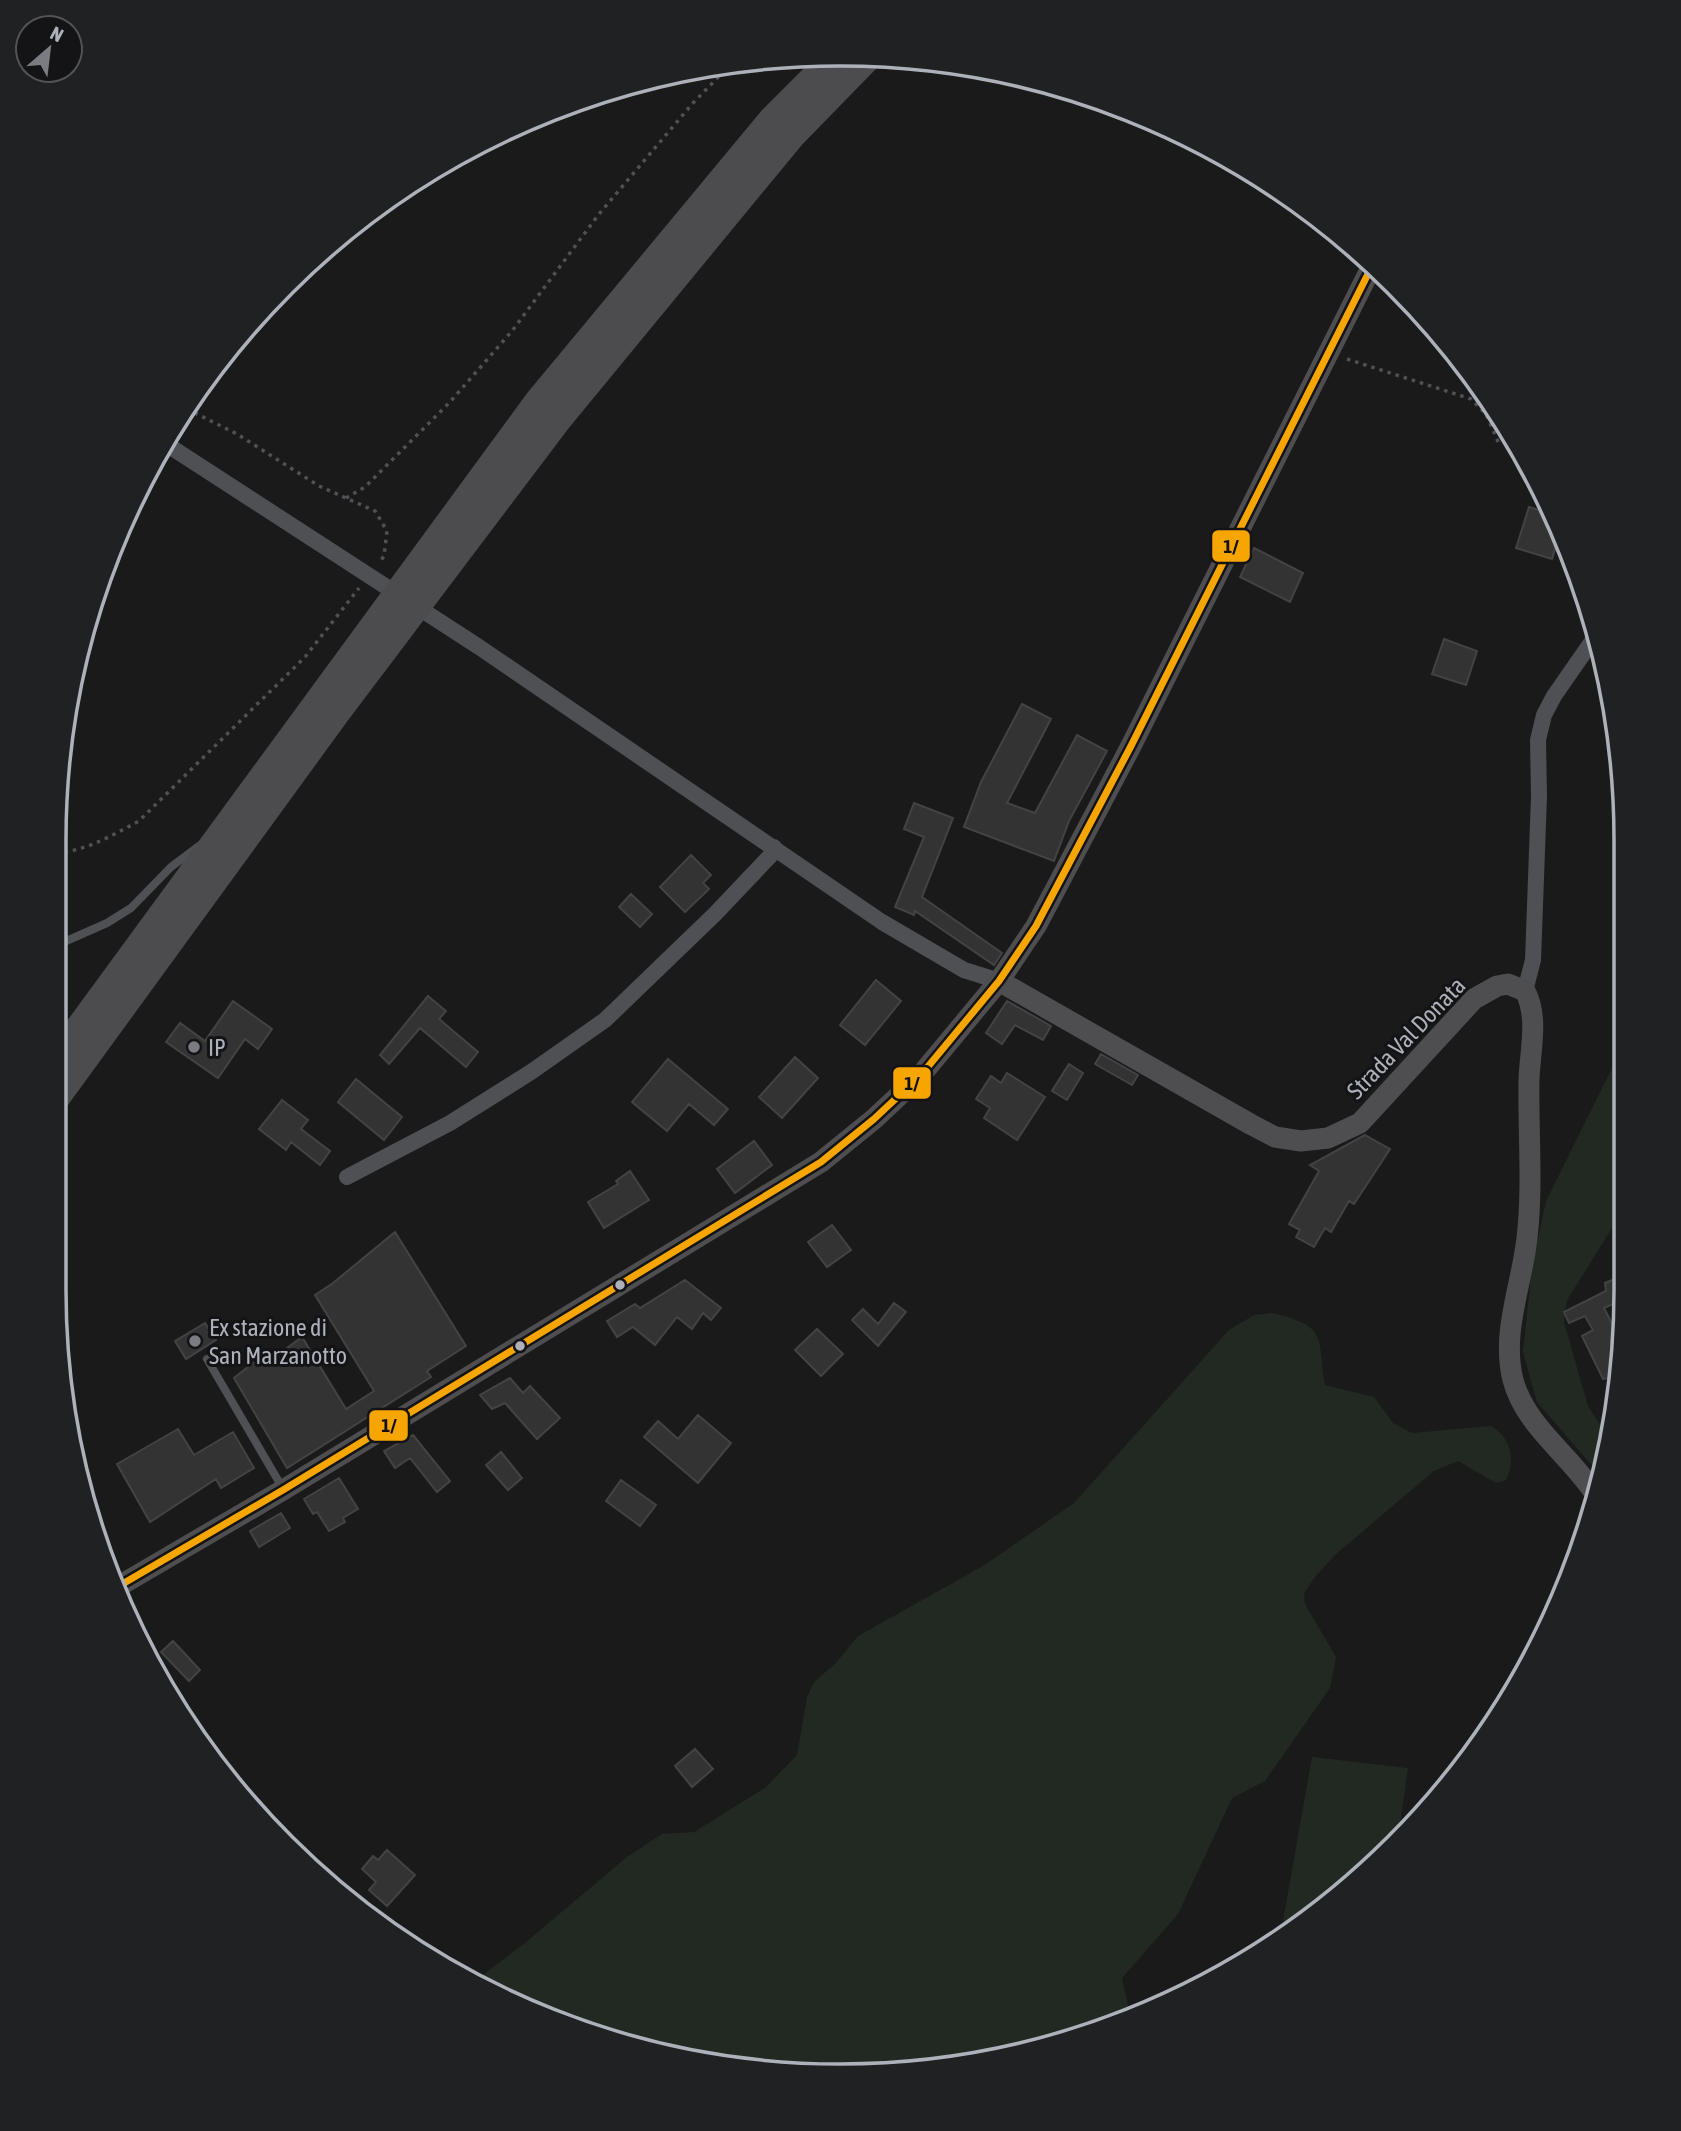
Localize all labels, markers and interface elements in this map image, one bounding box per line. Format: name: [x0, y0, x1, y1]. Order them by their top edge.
north arrow: [14, 14, 84, 84]
text: N: [47, 22, 67, 46]
line badge: 1/: [1211, 529, 1251, 563]
text: 1/: [1223, 535, 1239, 557]
street label: Strada Val Donata: [1341, 972, 1471, 1104]
place label: IP: [208, 1034, 226, 1061]
marker: IP: [186, 1039, 202, 1055]
line badge: 1/: [892, 1066, 932, 1100]
text: 1/: [904, 1072, 920, 1094]
unlabelled marker: [613, 1278, 627, 1292]
place label: Ex stazione di San Marzanotto: [209, 1314, 347, 1369]
marker: Ex stazione di San Marzanotto: [187, 1333, 203, 1349]
unlabelled marker: [513, 1339, 527, 1353]
line badge: 1/: [368, 1409, 409, 1442]
text: 1/: [381, 1414, 397, 1436]

